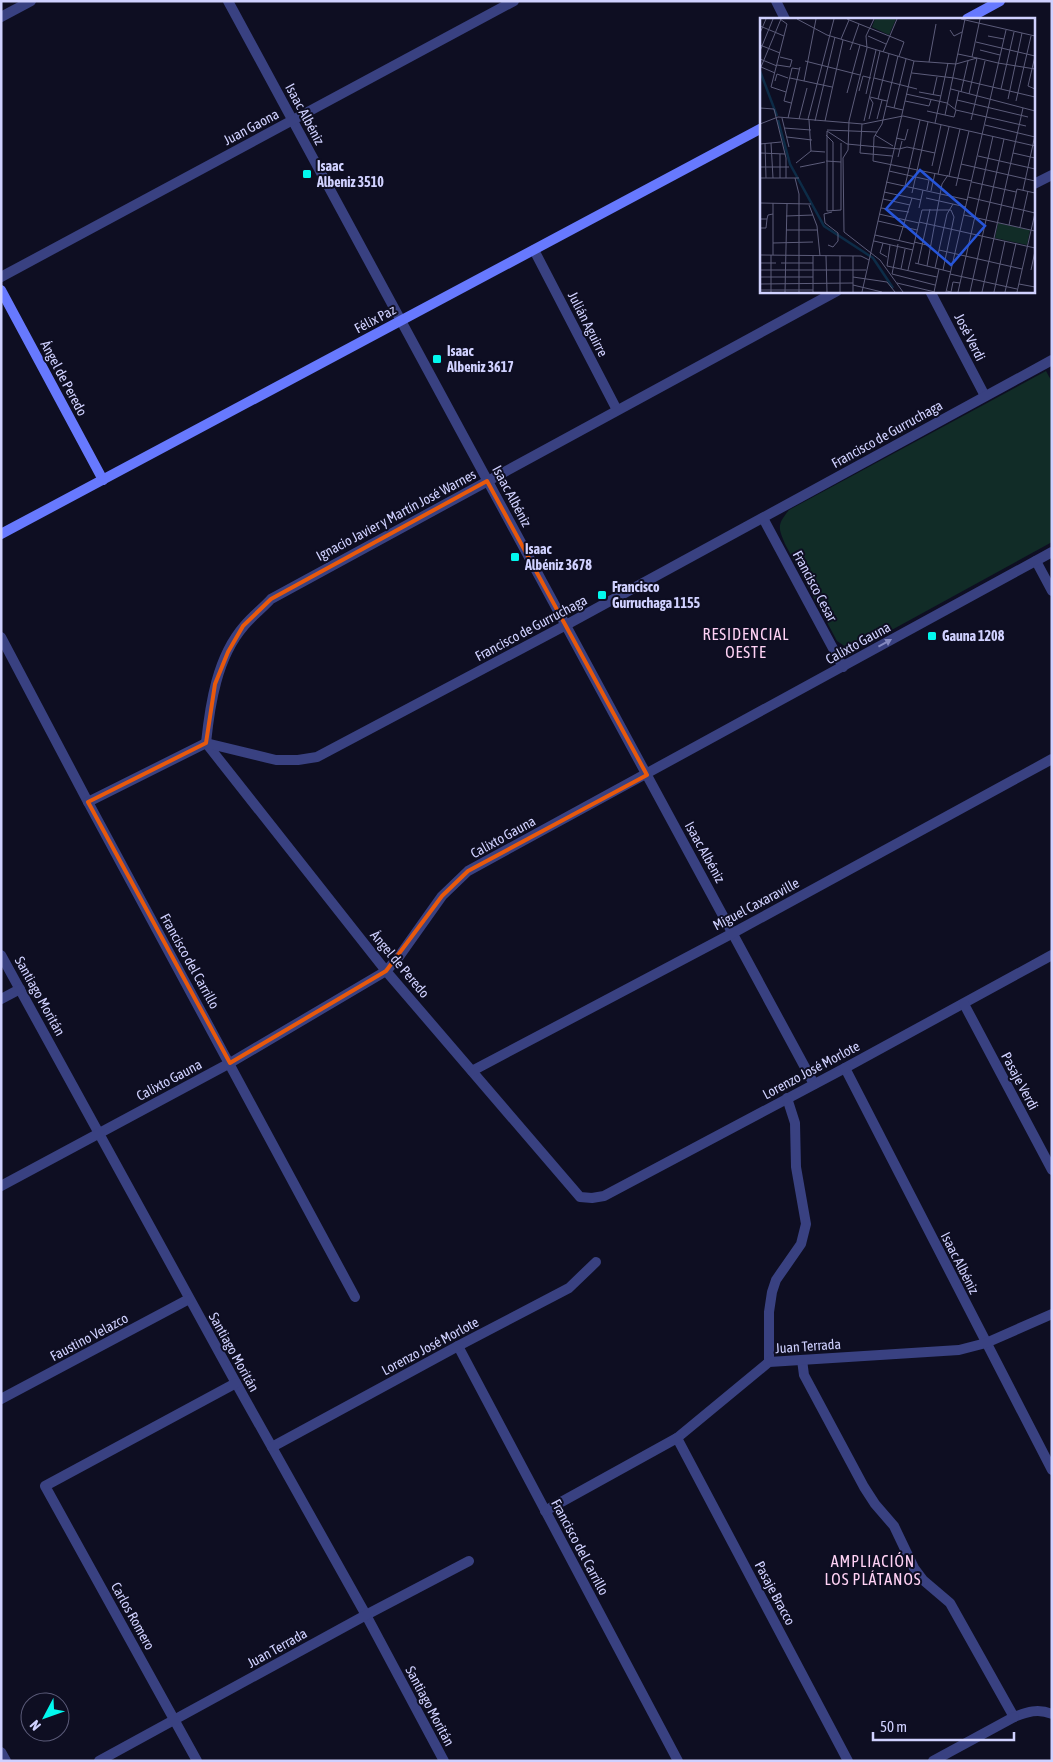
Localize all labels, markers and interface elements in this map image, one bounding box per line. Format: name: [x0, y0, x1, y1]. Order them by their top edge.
inset map: [760, 18, 1036, 292]
street label: Isaac Albéniz: [282, 81, 328, 147]
street label: Juan Gaona: [221, 106, 281, 148]
place label: Isaac Albeniz 3510: [316, 158, 384, 190]
marker: Isaac Albeniz 3510: [301, 168, 313, 180]
street label: Julián Aguirre: [565, 289, 611, 359]
street label: Félix Paz: [352, 302, 398, 336]
street label: José Verdi: [951, 311, 989, 363]
street label: Ángel de Peredo: [37, 338, 91, 418]
place label: Isaac Albeniz 3617: [446, 343, 514, 375]
marker: Isaac Albeniz 3617: [431, 353, 443, 365]
street label: Francisco de Gurruchaga: [829, 397, 945, 471]
street label: Isaac Albéniz: [489, 463, 535, 529]
street label: Ignacio Javier y Martín José Warnes: [313, 466, 479, 564]
place label: Isaac Albéniz 3678: [524, 541, 592, 573]
street label: Francisco Cesar: [790, 548, 841, 625]
marker: Isaac Albéniz 3678: [509, 551, 521, 563]
place label: Francisco Gurruchaga 1155: [612, 579, 701, 611]
marker: Francisco Gurruchaga 1155: [596, 589, 608, 601]
street label: Francisco de Gurruchaga: [472, 592, 590, 664]
street label: Calixto Gauna: [823, 619, 893, 667]
district label: RESIDENCIAL OESTE: [702, 625, 790, 661]
place label: Gauna 1208: [942, 628, 1005, 644]
marker: Gauna 1208: [926, 630, 938, 642]
one-way arrow: [879, 639, 892, 648]
street label: Calixto Gauna: [468, 813, 538, 861]
street label: Isaac Albéniz: [682, 819, 728, 885]
street label: Miguel Caxaraville: [710, 875, 802, 933]
street label: Francisco del Carrillo: [157, 911, 223, 1011]
street label: Ángel de Peredo: [367, 927, 433, 1001]
street label: Santiago Moritán: [12, 954, 68, 1038]
street label: Lorenzo José Morlote: [760, 1038, 862, 1102]
street label: Pasaje Verdi: [998, 1050, 1042, 1112]
street label: Calixto Gauna: [134, 1056, 204, 1104]
street label: Isaac Albéniz: [938, 1229, 982, 1297]
street label: Faustino Velazco: [47, 1310, 131, 1364]
street label: Santiago Moritán: [206, 1310, 262, 1394]
street label: Lorenzo José Morlote: [379, 1314, 481, 1378]
street label: Juan Terrada: [775, 1336, 841, 1356]
street label: Francisco del Carrillo: [548, 1496, 612, 1598]
district label: AMPLIACIÓN LOS PLÁTANOS: [824, 1552, 922, 1588]
street label: Pasaje Bracco: [752, 1558, 798, 1628]
street label: Carlos Romero: [108, 1579, 158, 1653]
street label: Juan Terrada: [244, 1625, 310, 1671]
street label: Santiago Moritán: [402, 1663, 458, 1749]
north arrow: [20, 1692, 70, 1742]
scale bar: [873, 1710, 1014, 1742]
text: N: [26, 1717, 44, 1734]
text: 50 m: [880, 1718, 907, 1735]

